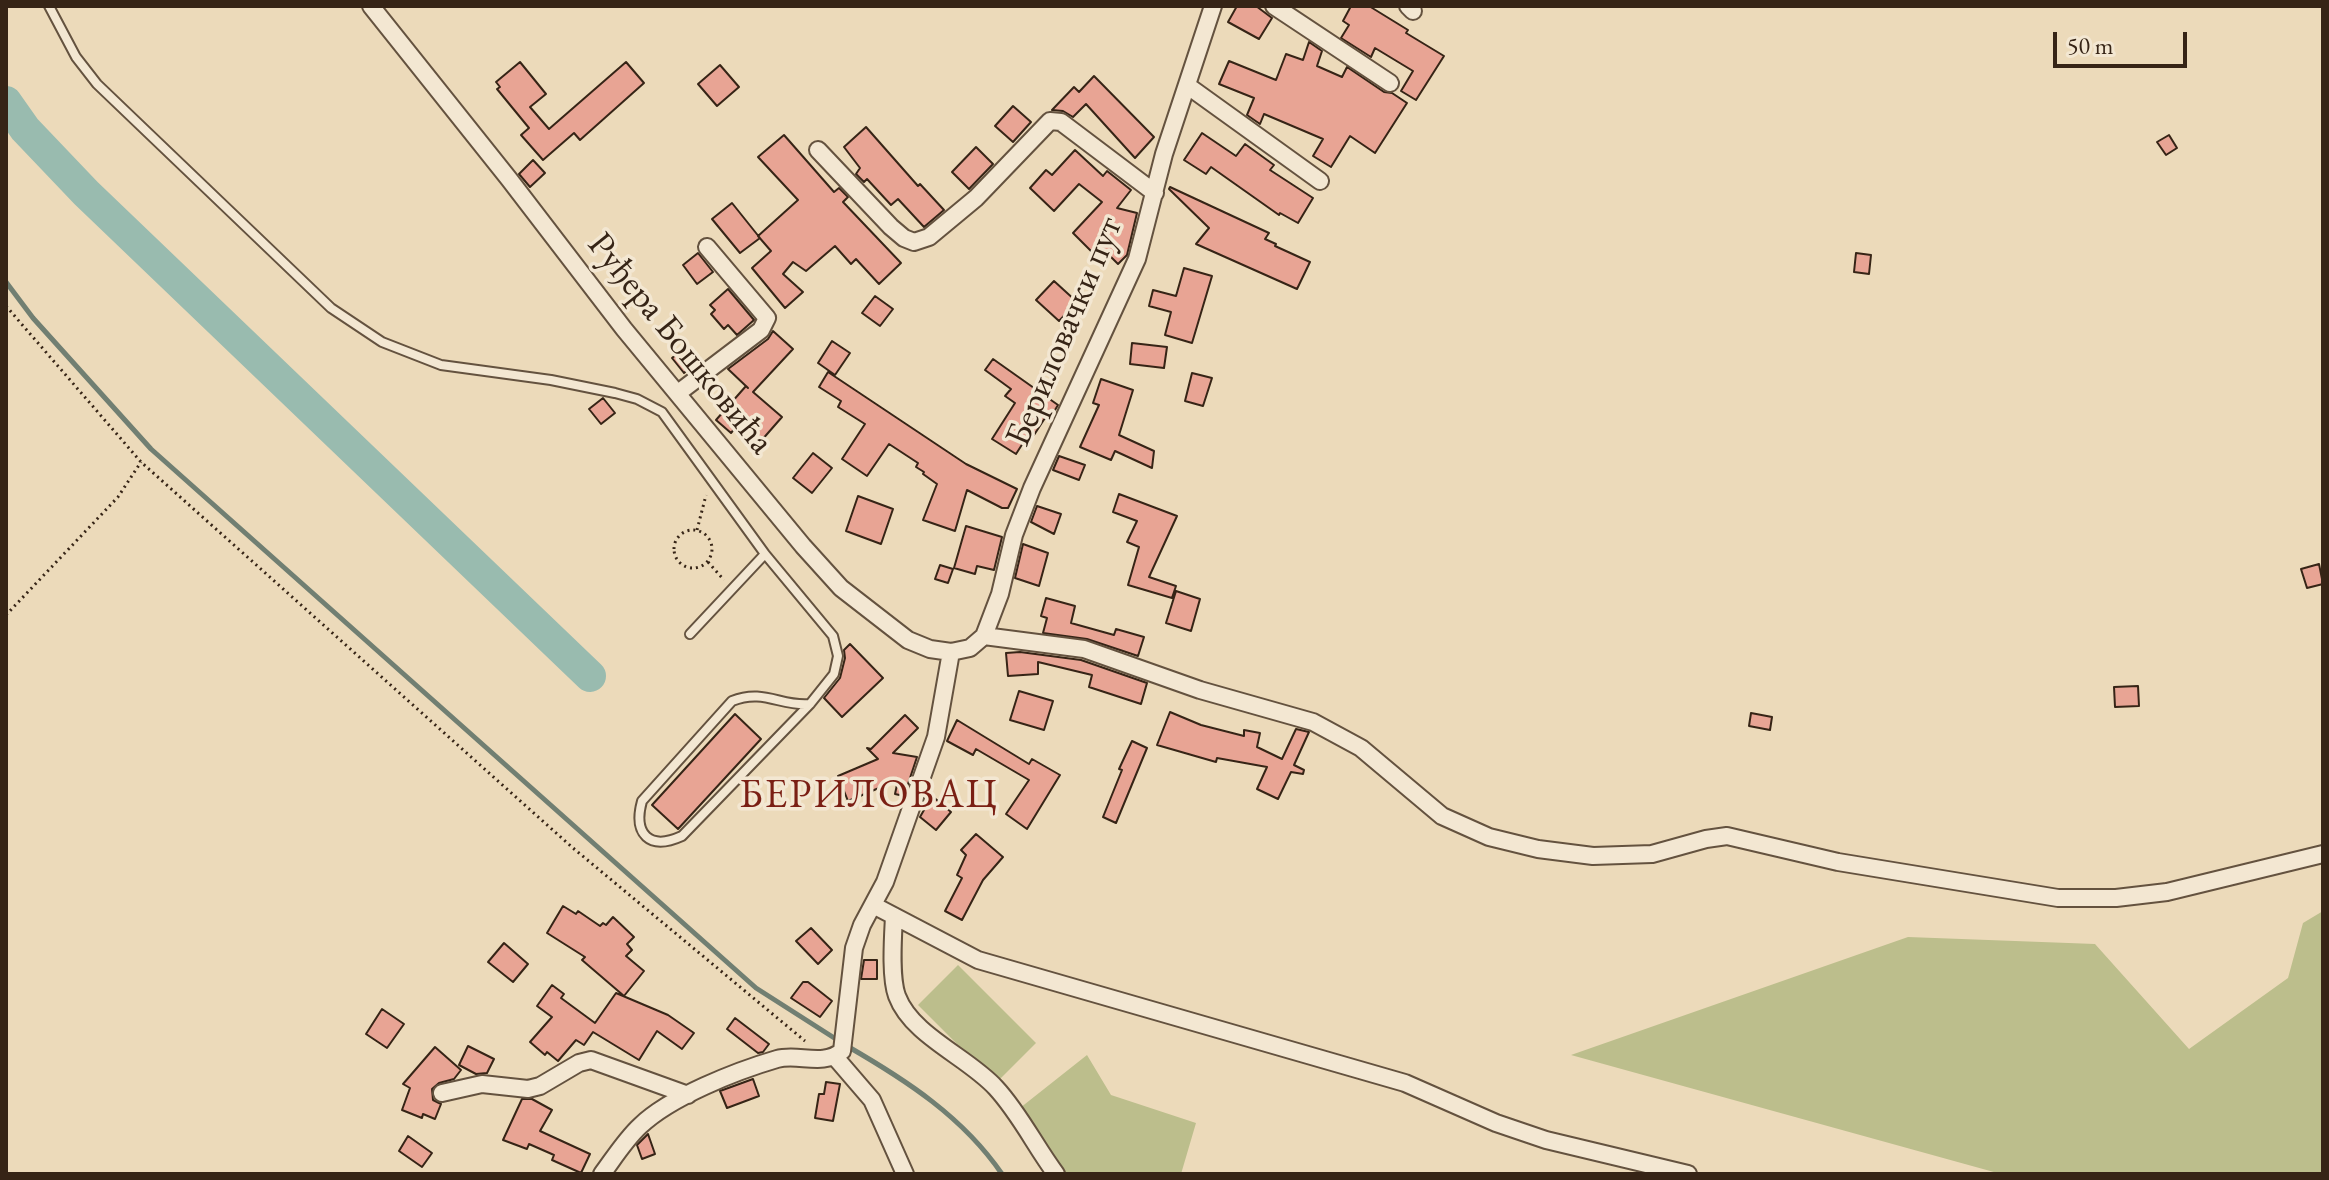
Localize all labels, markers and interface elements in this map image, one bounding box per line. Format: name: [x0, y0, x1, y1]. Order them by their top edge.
scale bar: [2057, 16, 2191, 66]
text: 50 m: [2067, 30, 2114, 61]
street label: Бериловачки пут: [997, 211, 1133, 453]
street label: Руђера Бошковића: [578, 225, 782, 463]
district label: БЕРИЛОВАЦ: [739, 772, 999, 820]

